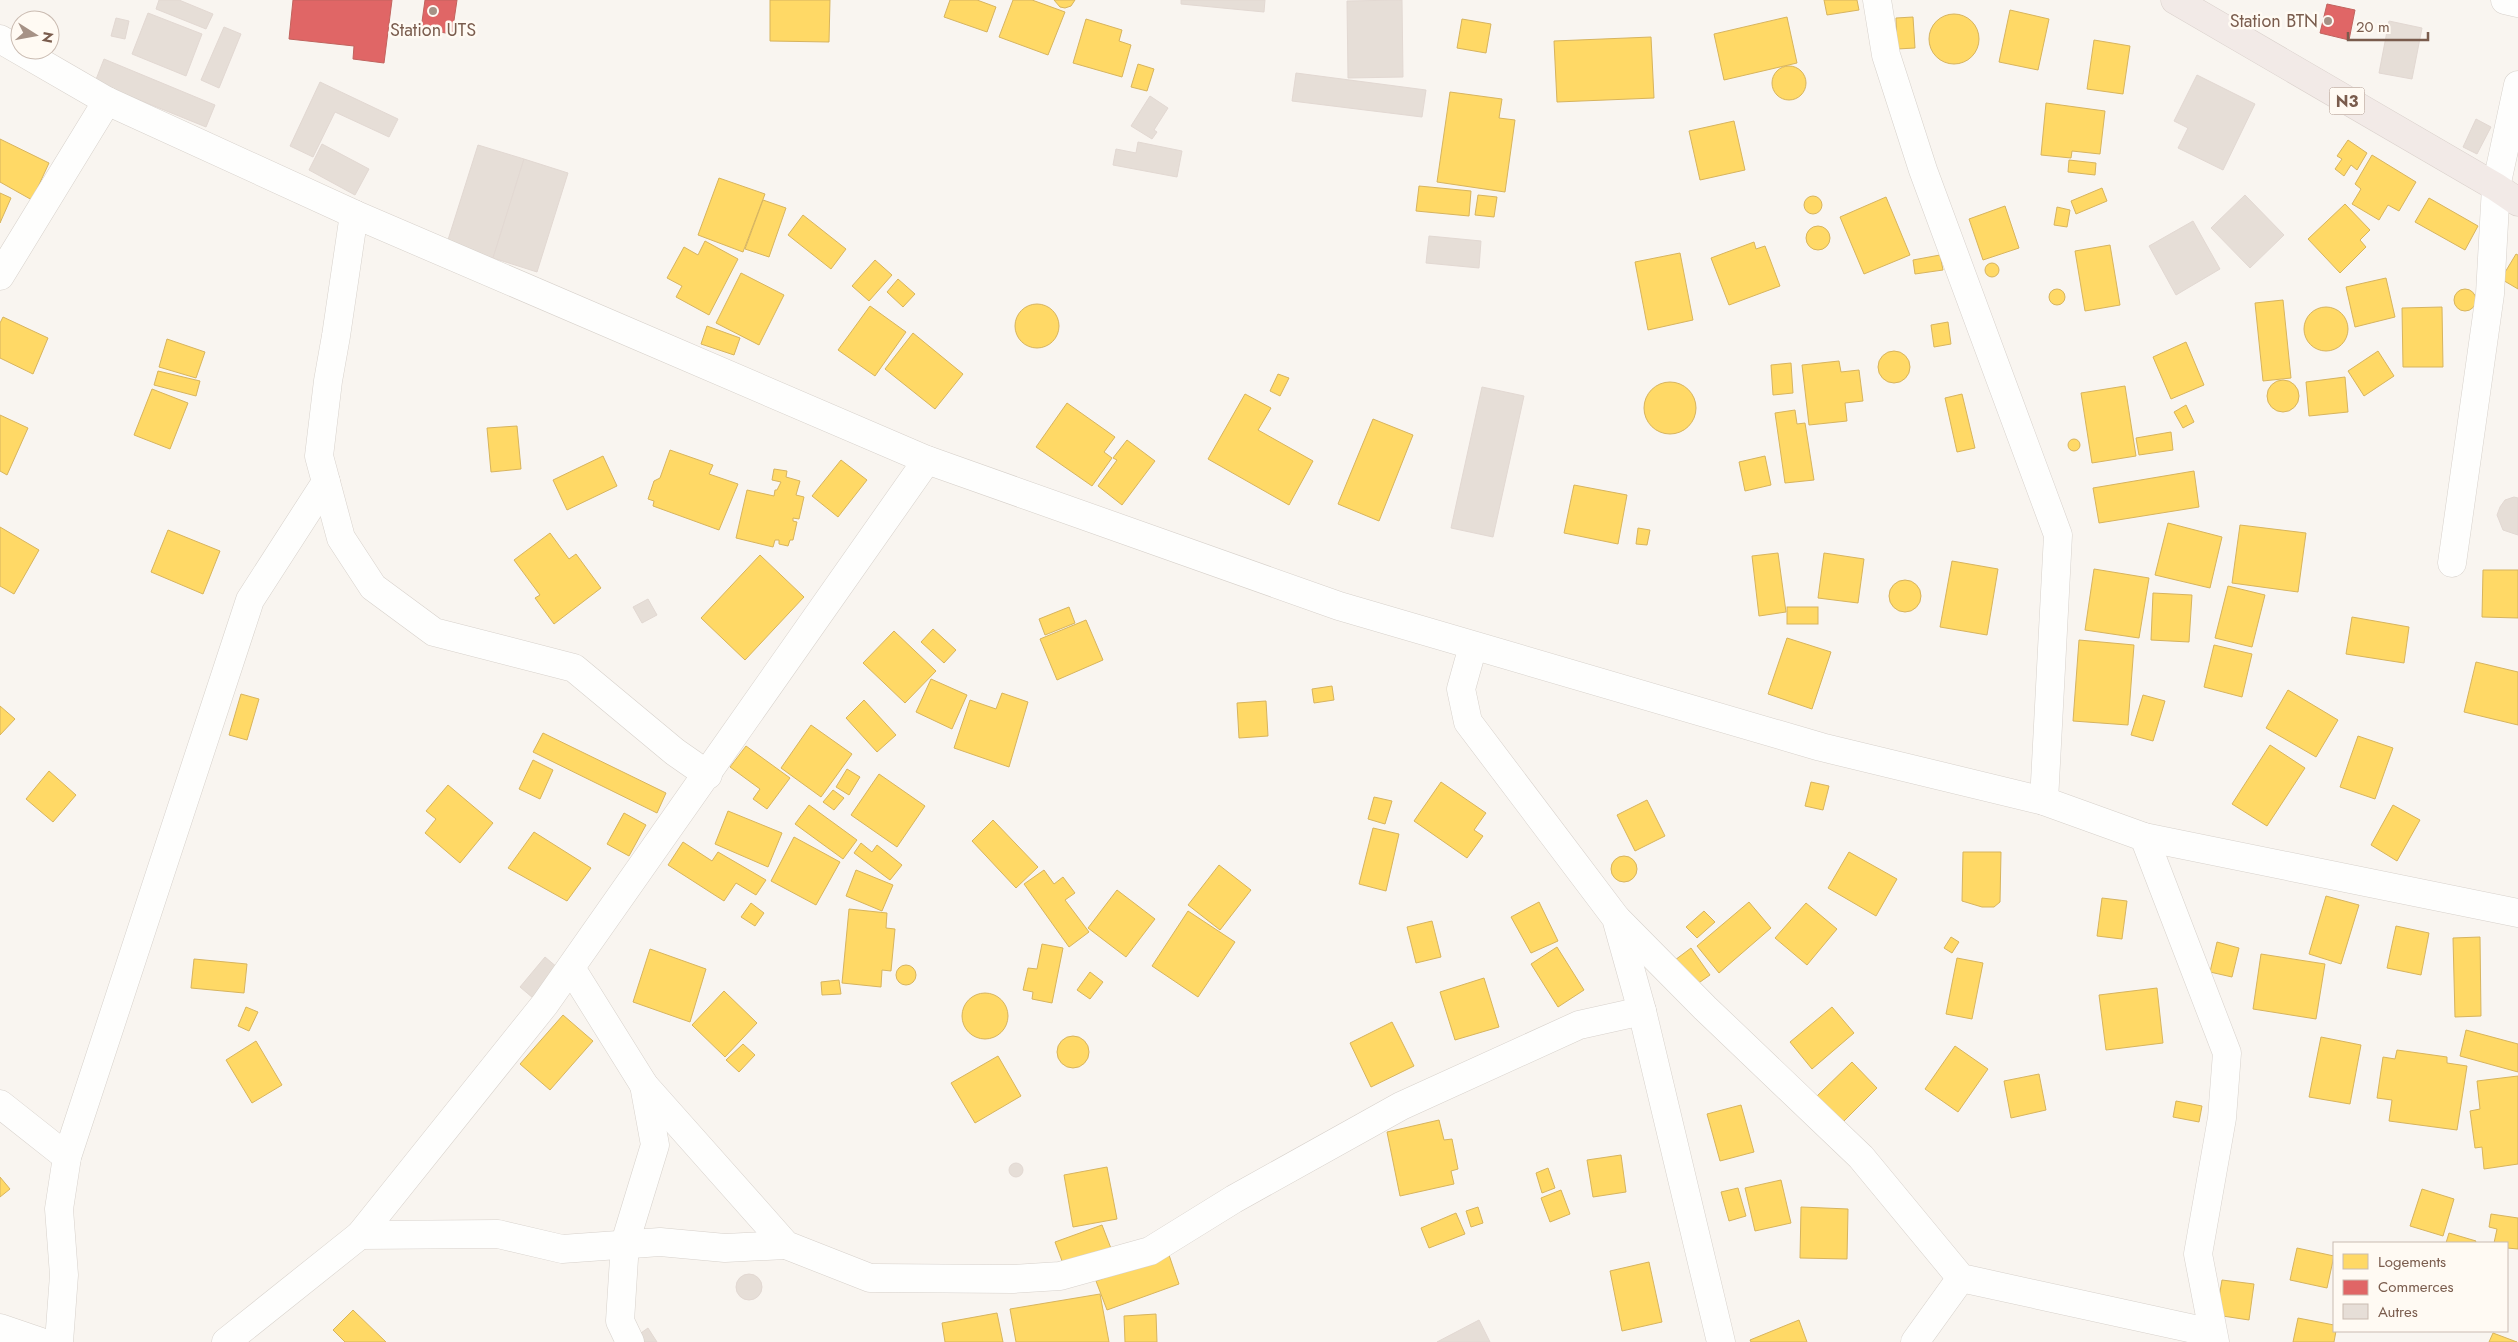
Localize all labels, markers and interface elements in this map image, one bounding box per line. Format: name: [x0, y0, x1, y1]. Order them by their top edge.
marker: Station UTS: [427, 5, 439, 17]
place label: Station BTN: [2230, 8, 2318, 34]
north arrow: [10, 10, 60, 60]
scale bar: [2348, 10, 2428, 42]
marker: Station BTN: [2322, 15, 2334, 27]
text: 20 m: [2356, 16, 2390, 38]
place label: Station UTS: [390, 17, 476, 43]
text: N: [37, 30, 59, 45]
road number: N3: [2330, 88, 2364, 114]
legend: [2333, 1242, 2508, 1332]
text: Logements: [2378, 1251, 2446, 1273]
text: Commerces: [2378, 1276, 2453, 1298]
text: Autres: [2378, 1301, 2418, 1323]

